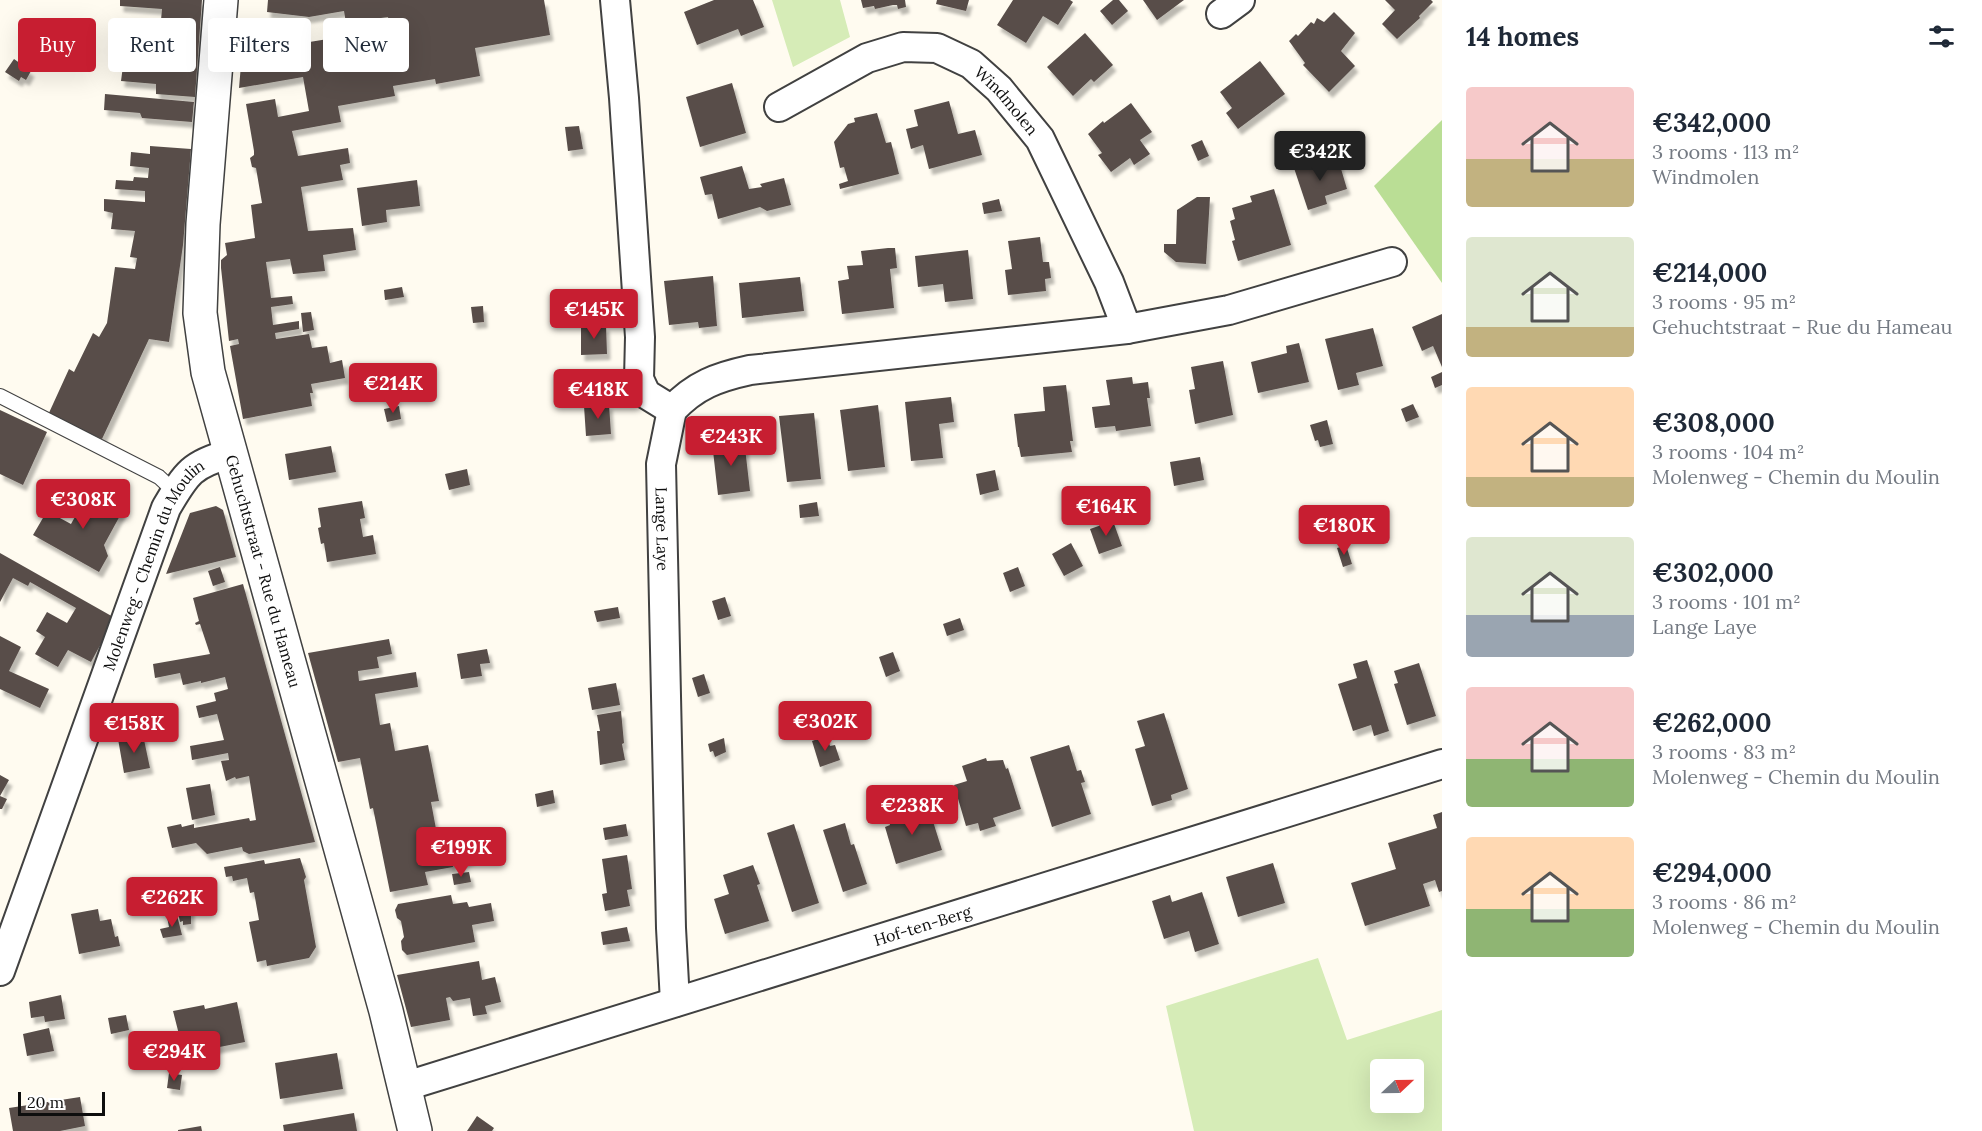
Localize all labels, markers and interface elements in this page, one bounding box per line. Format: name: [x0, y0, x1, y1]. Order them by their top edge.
chip: Buy: [18, 18, 96, 72]
chip: Rent: [108, 18, 196, 72]
chip: Filters: [208, 18, 311, 72]
chip: New: [323, 18, 409, 72]
text: 14 homes: [1466, 20, 1579, 53]
icon: filters: [1925, 20, 1958, 53]
street label: Windmolen: [970, 62, 1043, 139]
text: €342,000: [1652, 106, 1771, 139]
icon: home: [1514, 111, 1586, 183]
pin: €342K: [1278, 131, 1362, 182]
text: €342K: [1288, 138, 1352, 163]
text: 3 rooms · 113 m²: [1652, 139, 1800, 164]
text: Windmolen: [1652, 164, 1759, 189]
text: €214,000: [1652, 256, 1767, 289]
icon: home: [1514, 261, 1586, 333]
pin: €145K: [552, 289, 636, 340]
text: 3 rooms · 95 m²: [1652, 289, 1796, 314]
text: €145K: [564, 296, 624, 321]
text: Gehuchtstraat - Rue du Hameau: [1652, 314, 1953, 339]
pin: €214K: [351, 363, 435, 414]
pin: €418K: [556, 369, 640, 420]
text: €214K: [363, 370, 423, 395]
text: €418K: [568, 376, 628, 401]
text: €308,000: [1652, 406, 1775, 439]
icon: home: [1514, 411, 1586, 483]
pin: €243K: [689, 416, 773, 467]
text: €243K: [699, 423, 763, 448]
text: 3 rooms · 104 m²: [1652, 439, 1804, 464]
street label: Gehuchtstraat - Rue du Hameau: [222, 452, 306, 690]
street label: Molenweg - Chemin du Moulin: [98, 455, 208, 673]
text: Molenweg - Chemin du Moulin: [1652, 464, 1940, 489]
pin: €308K: [41, 479, 125, 530]
text: €308K: [50, 486, 116, 511]
pin: €164K: [1064, 486, 1148, 537]
street label: Lange Laye: [651, 487, 673, 571]
text: €164K: [1076, 493, 1136, 518]
pin: €180K: [1302, 505, 1386, 556]
text: €180K: [1313, 512, 1375, 537]
text: €302,000: [1652, 556, 1774, 589]
icon: home: [1514, 561, 1586, 633]
text: 3 rooms · 101 m²: [1652, 589, 1801, 614]
text: Lange Laye: [1652, 614, 1757, 639]
pin: €302K: [783, 701, 867, 752]
pin: €158K: [92, 703, 176, 754]
text: €262,000: [1652, 706, 1771, 739]
text: €302K: [793, 708, 858, 733]
text: €158K: [104, 710, 164, 735]
icon: home: [1514, 711, 1586, 783]
text: 3 rooms · 83 m²: [1652, 739, 1796, 764]
text: Molenweg - Chemin du Moulin: [1652, 764, 1940, 789]
pin: €238K: [870, 785, 954, 836]
text: €238K: [880, 792, 944, 817]
pin: €199K: [419, 827, 503, 878]
text: €199K: [430, 834, 492, 859]
text: €294,000: [1652, 856, 1772, 889]
icon: home: [1514, 861, 1586, 933]
pin: €262K: [130, 877, 214, 928]
text: €262K: [140, 884, 204, 909]
text: 3 rooms · 86 m²: [1652, 889, 1797, 914]
street label: Hof-ten-Berg: [871, 901, 975, 950]
text: Molenweg - Chemin du Moulin: [1652, 914, 1940, 939]
pin: €294K: [132, 1031, 216, 1082]
text: €294K: [142, 1038, 206, 1063]
north arrow: [1370, 1059, 1424, 1113]
map controls: [1370, 1059, 1424, 1113]
scale bar: [18, 1089, 105, 1116]
text: 20 m: [27, 1092, 64, 1112]

